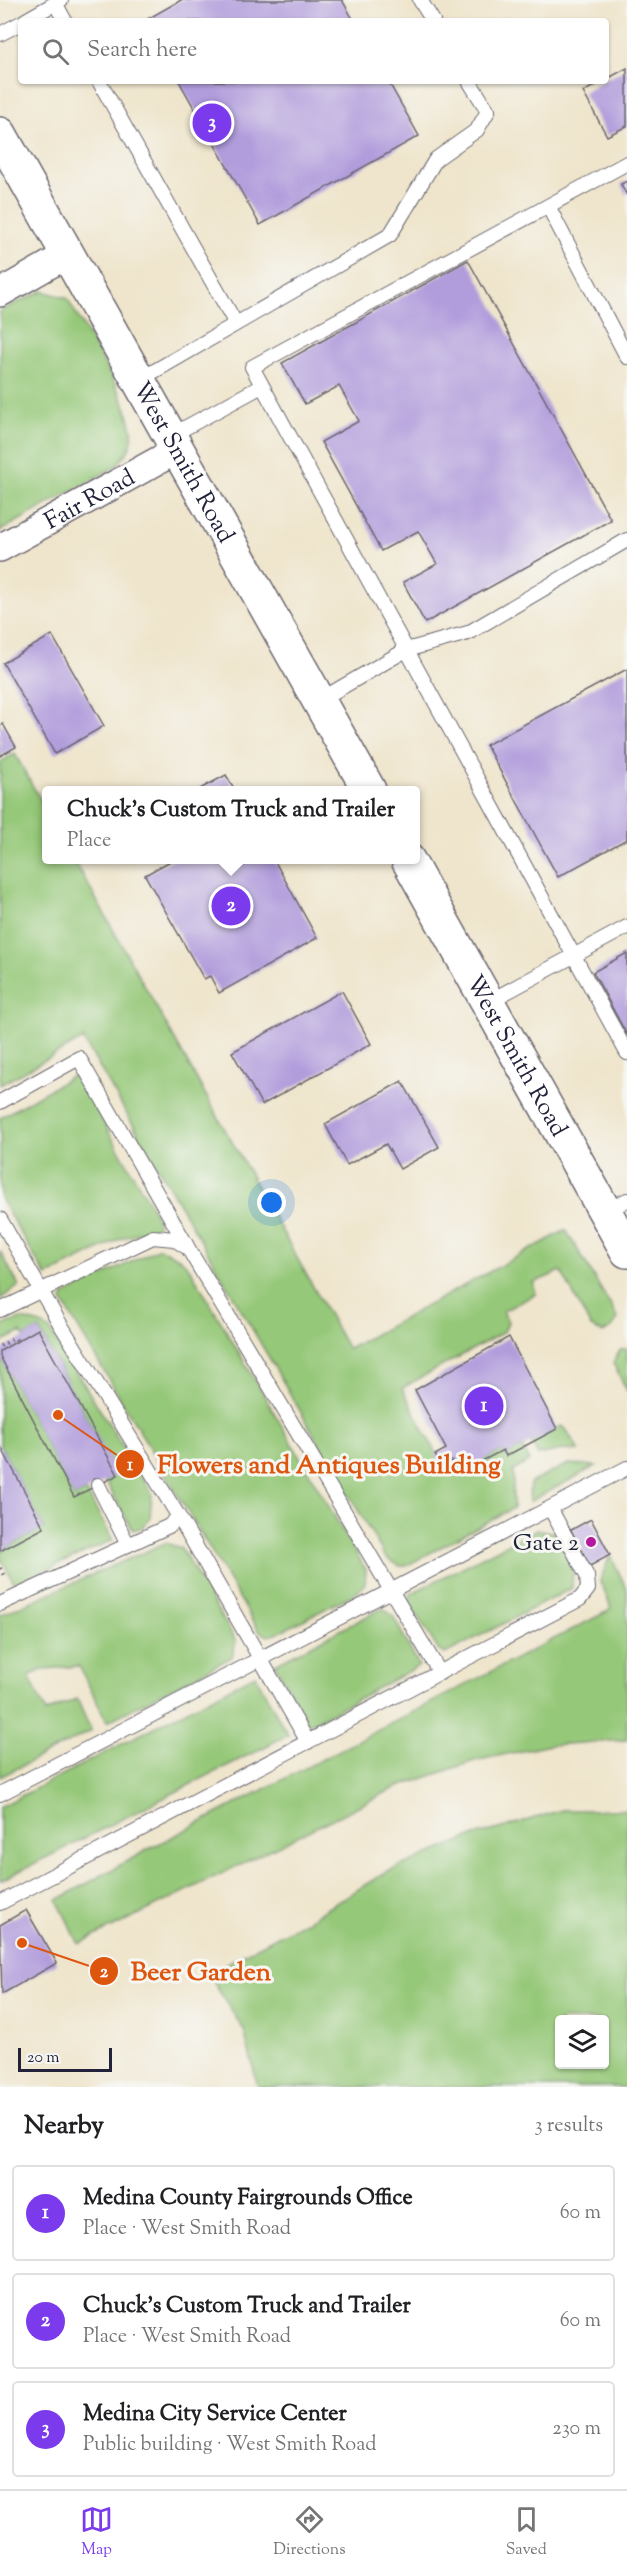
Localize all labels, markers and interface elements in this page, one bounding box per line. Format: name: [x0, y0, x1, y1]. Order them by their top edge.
search box: [18, 18, 609, 84]
icon: search: [39, 35, 72, 68]
text: Search here: [87, 35, 197, 67]
pin: 3: [192, 100, 232, 146]
street label: West Smith Road: [124, 376, 242, 550]
street label: Fair Road: [39, 461, 142, 539]
popup: [42, 786, 420, 864]
text: Chuck's Custom Truck and Trailer: [67, 795, 395, 827]
text: Place: [67, 827, 111, 856]
pin: 2: [212, 884, 250, 928]
street label: West Smith Road: [457, 969, 575, 1144]
your location: [257, 1188, 286, 1217]
pin: 1: [464, 1384, 504, 1428]
callout: Flowers and Antiques Building: [115, 1442, 513, 1486]
text: Flowers and Antiques Building: [157, 1448, 501, 1485]
text: 1: [127, 1453, 134, 1479]
place label: Gate 2: [513, 1527, 579, 1561]
marker: Gate 2: [584, 1535, 598, 1549]
callout: Beer Garden: [89, 1949, 283, 1993]
text: Beer Garden: [131, 1955, 272, 1992]
text: 2: [100, 1960, 109, 1986]
map controls: [555, 2015, 609, 2069]
button: layers: [555, 2015, 609, 2069]
scale bar: [18, 2045, 112, 2072]
text: 20 m: [27, 2047, 60, 2070]
text: Nearby: [24, 2108, 104, 2145]
text: 3 results: [534, 2112, 603, 2141]
text: Medina County Fairgrounds Office: [83, 2183, 413, 2215]
text: 1: [42, 2199, 49, 2228]
text: 60 m: [560, 2199, 601, 2228]
text: Place · West Smith Road: [83, 2215, 291, 2244]
text: Chuck's Custom Truck and Trailer: [83, 2291, 411, 2323]
text: 2: [41, 2307, 50, 2336]
text: 60 m: [560, 2307, 601, 2336]
text: Place · West Smith Road: [83, 2323, 291, 2352]
text: Medina City Service Center: [83, 2399, 347, 2431]
text: 3: [41, 2415, 50, 2444]
text: 230 m: [552, 2415, 601, 2444]
text: Public building · West Smith Road: [83, 2431, 376, 2460]
tab: Map: [80, 2503, 113, 2562]
tab: Directions: [273, 2503, 346, 2562]
tab: Saved: [506, 2503, 547, 2562]

